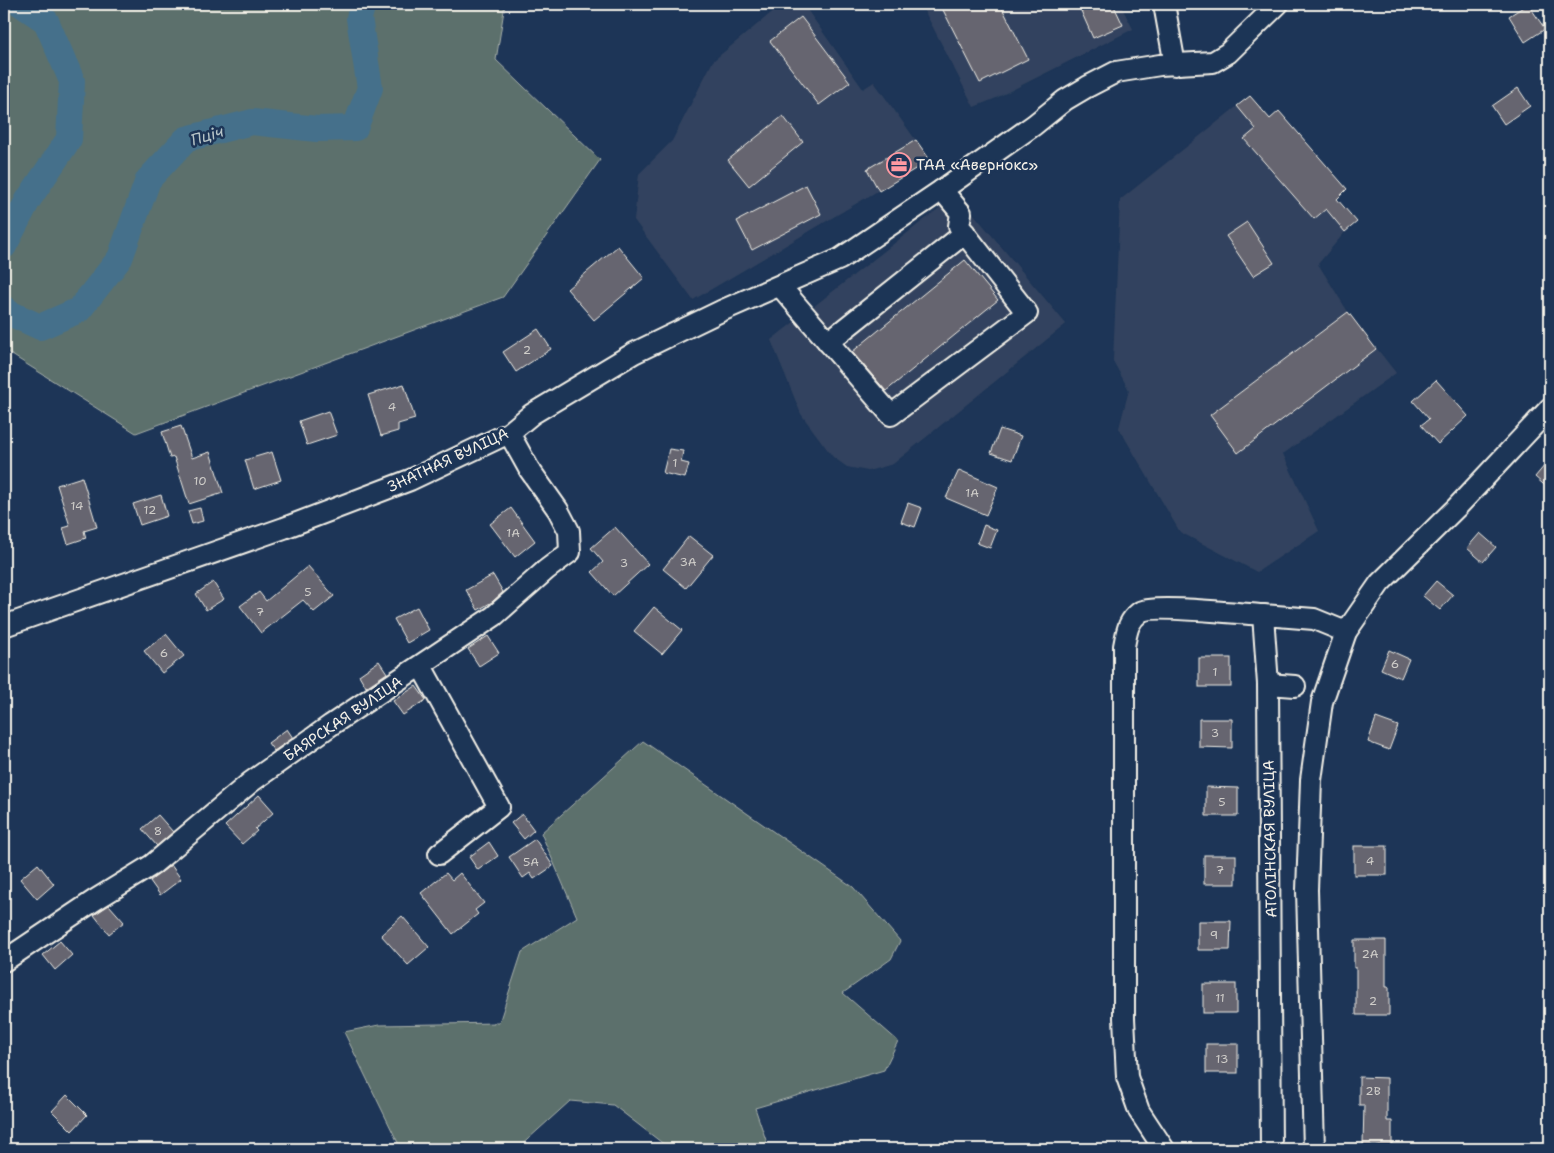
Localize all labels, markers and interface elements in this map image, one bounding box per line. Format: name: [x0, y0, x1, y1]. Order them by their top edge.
water label: Пціч: [188, 120, 227, 150]
office icon: ТАА «Авернокс»: [886, 152, 912, 178]
place label: ТАА «Авернокс»: [916, 155, 1038, 175]
house number: 2: [523, 342, 531, 358]
house number: 4: [388, 399, 396, 415]
street label: ЗНАТНАЯ ВУЛІЦА: [384, 423, 512, 497]
house number: 1: [672, 455, 678, 471]
house number: 10: [193, 473, 207, 489]
house number: 1А: [965, 485, 979, 501]
house number: 14: [71, 498, 83, 514]
house number: 12: [144, 502, 156, 518]
house number: 1А: [506, 525, 520, 541]
house number: 3А: [679, 554, 697, 570]
house number: 3: [620, 555, 628, 571]
house number: 5: [304, 584, 312, 600]
house number: 7: [256, 604, 264, 620]
house number: 6: [160, 645, 168, 661]
house number: 6: [1391, 656, 1399, 672]
house number: 1: [1212, 664, 1218, 680]
street label: БАЯРСКАЯ ВУЛІЦА: [280, 672, 406, 766]
house number: 3: [1211, 725, 1219, 741]
street label: АТОЛІНСКАЯ ВУЛІЦА: [1259, 760, 1281, 918]
house number: 5: [1218, 794, 1226, 810]
house number: 8: [154, 823, 162, 839]
house number: 4: [1366, 853, 1374, 869]
house number: 5А: [523, 854, 539, 870]
house number: 7: [1216, 862, 1224, 878]
house number: 9: [1210, 927, 1218, 943]
house number: 2А: [1361, 946, 1379, 962]
house number: 11: [1215, 990, 1225, 1006]
house number: 2: [1369, 993, 1377, 1009]
house number: 13: [1216, 1051, 1228, 1067]
house number: 2В: [1365, 1083, 1381, 1099]

